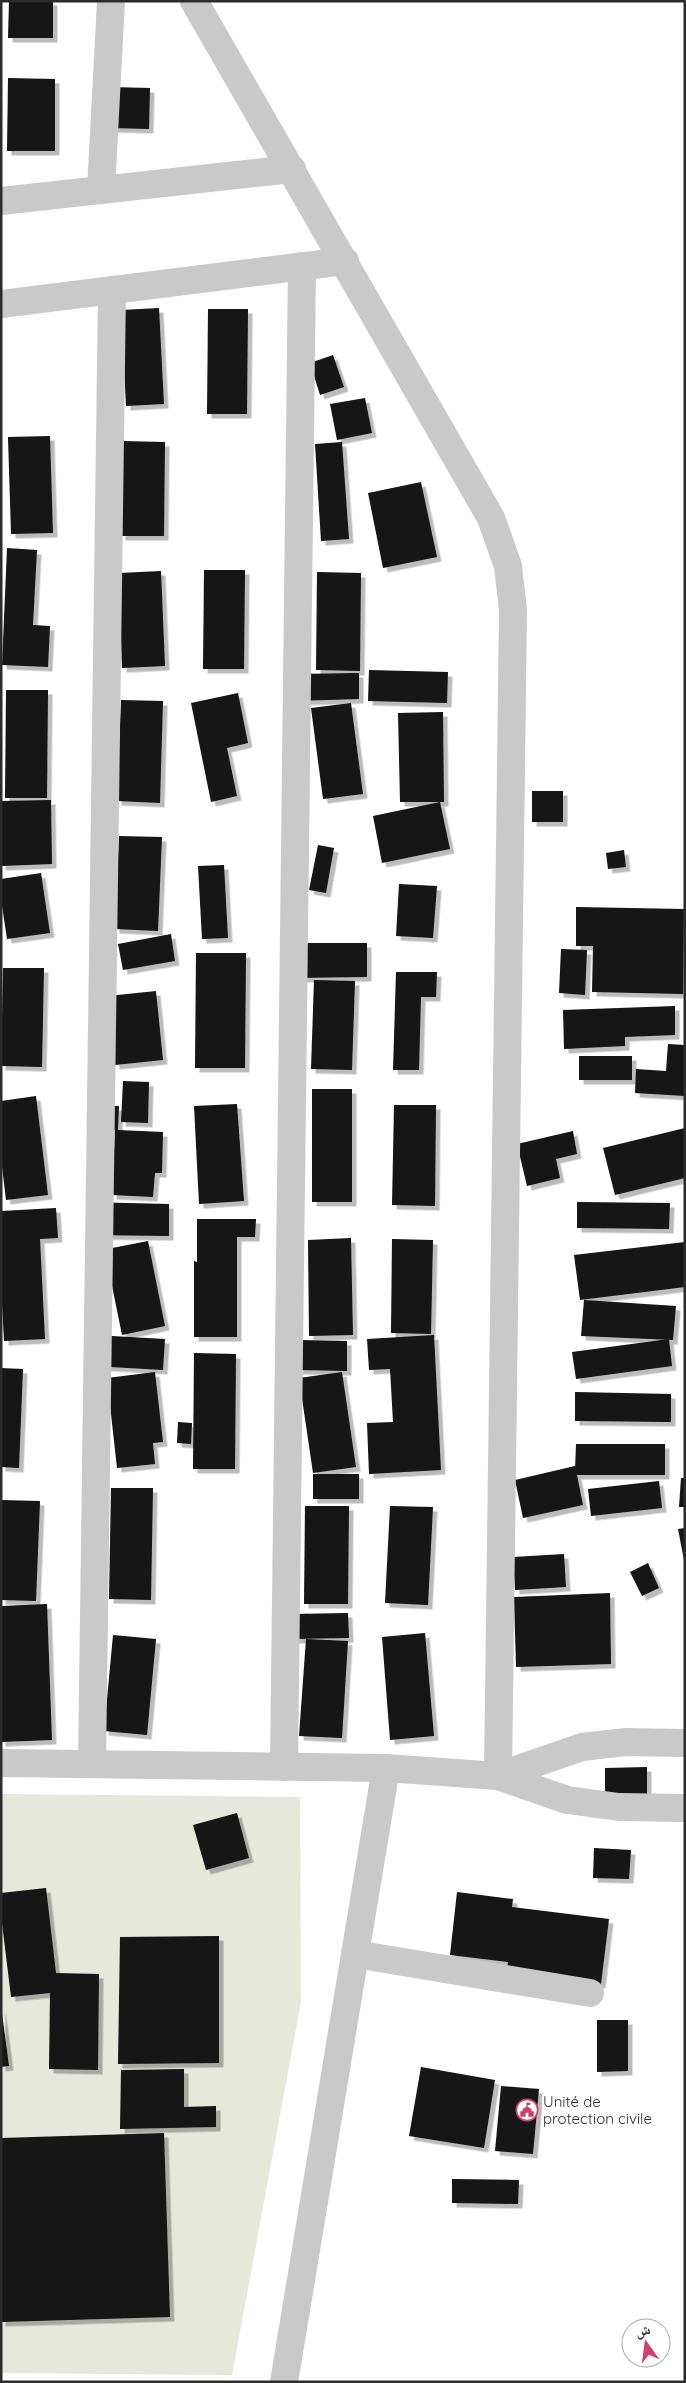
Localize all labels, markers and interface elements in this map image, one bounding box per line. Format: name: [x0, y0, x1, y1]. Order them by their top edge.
place label: Unité de protection civile: [543, 2092, 652, 2128]
public building icon: Unité de protection civile: [515, 2098, 539, 2122]
north arrow: [621, 2318, 671, 2368]
text: ش: [633, 2320, 652, 2341]

